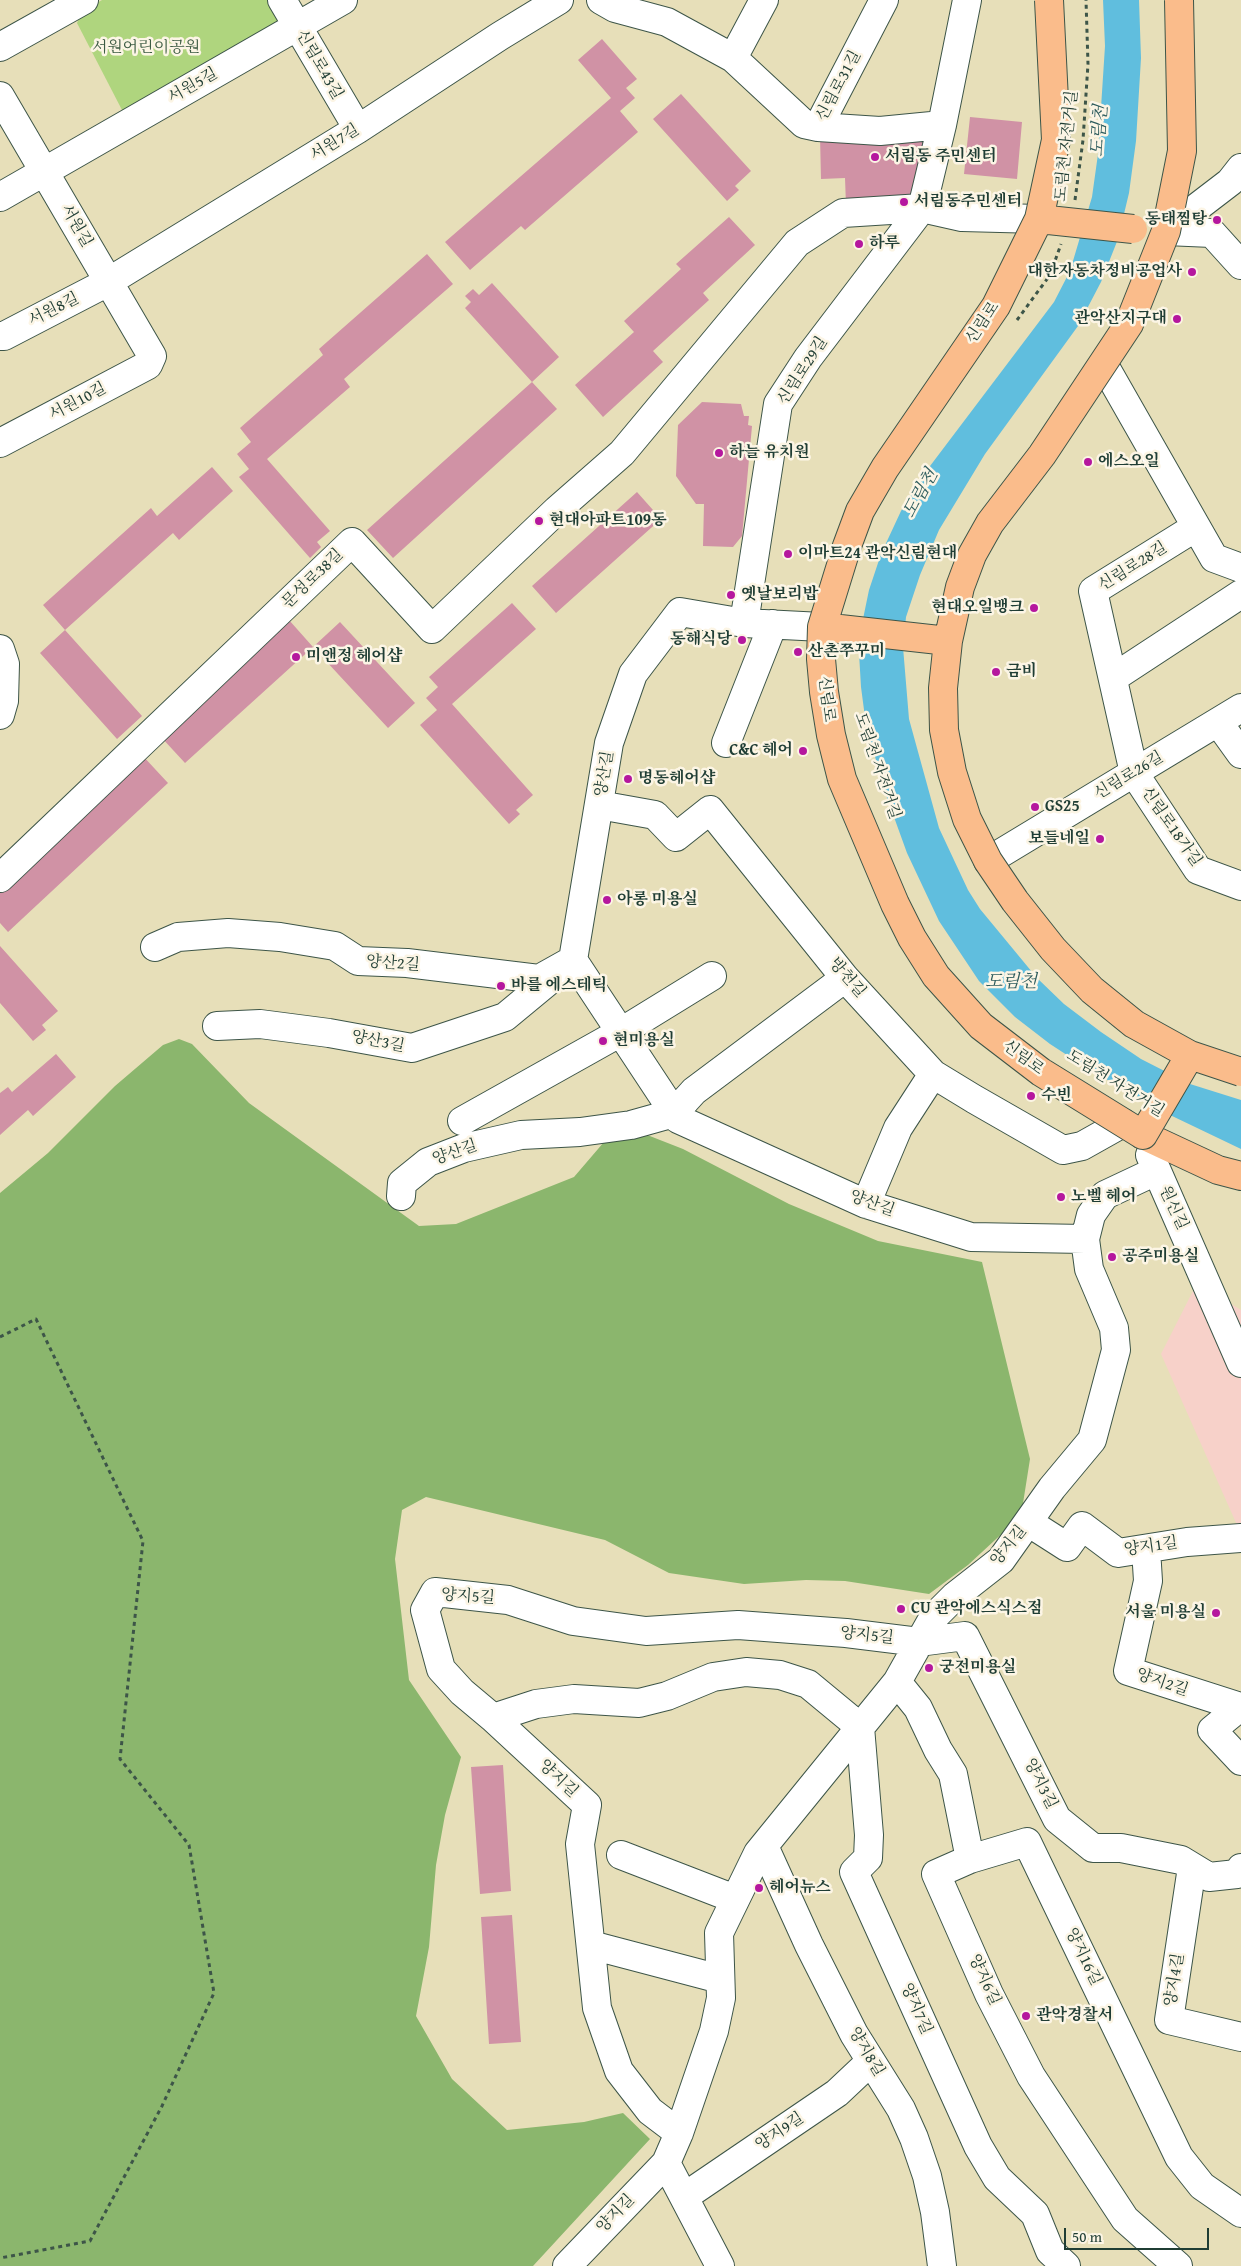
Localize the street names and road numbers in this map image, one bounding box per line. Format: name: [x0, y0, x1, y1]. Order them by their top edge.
street label: 신림로43길: [291, 27, 347, 103]
street label: 신림로31길: [812, 47, 866, 125]
street label: 서원5길: [165, 64, 221, 108]
street label: 도림천 자전거길: [1052, 89, 1082, 203]
street label: 서원7길: [307, 121, 363, 165]
street label: 서원길: [56, 201, 96, 251]
street label: 서원8길: [26, 289, 82, 331]
street label: 신림로: [962, 298, 1004, 348]
street label: 신림로29길: [774, 333, 832, 409]
street label: 서원10길: [46, 379, 110, 425]
street label: 신림로28길: [1095, 538, 1171, 596]
street label: 문성로38길: [279, 545, 347, 613]
street label: 신림로: [814, 675, 838, 723]
street label: 도림천 자전거길: [850, 710, 904, 822]
street label: 신림로26길: [1091, 748, 1167, 804]
street label: 양산길: [592, 750, 618, 798]
street label: 신림로18가길: [1137, 784, 1205, 870]
street label: 양산2길: [365, 953, 421, 975]
street label: 방천길: [825, 954, 869, 1002]
street label: 양산3길: [350, 1027, 406, 1057]
street label: 신림로: [999, 1036, 1047, 1080]
street label: 도림천 자전거길: [1063, 1046, 1167, 1122]
street label: 양산길: [430, 1136, 480, 1170]
street label: 원신길: [1155, 1183, 1191, 1233]
street label: 양산길: [847, 1187, 897, 1221]
street label: 양지길: [987, 1522, 1031, 1570]
street label: 양지1길: [1123, 1534, 1179, 1560]
street label: 양지5길: [440, 1586, 496, 1608]
street label: 양지5길: [839, 1624, 895, 1648]
street label: 양지2길: [1133, 1665, 1191, 1701]
street label: 양지길: [534, 1756, 582, 1802]
street label: 양지3길: [1019, 1756, 1061, 1812]
street label: 양지16길: [1061, 1925, 1105, 1989]
street label: 양지6길: [964, 1951, 1004, 2009]
street label: 양지4길: [1161, 1952, 1189, 2008]
street label: 양지7길: [896, 1980, 936, 2038]
street label: 양지8길: [844, 2024, 888, 2080]
street label: 양지9길: [752, 2109, 808, 2155]
street label: 양지길: [593, 2191, 639, 2237]

